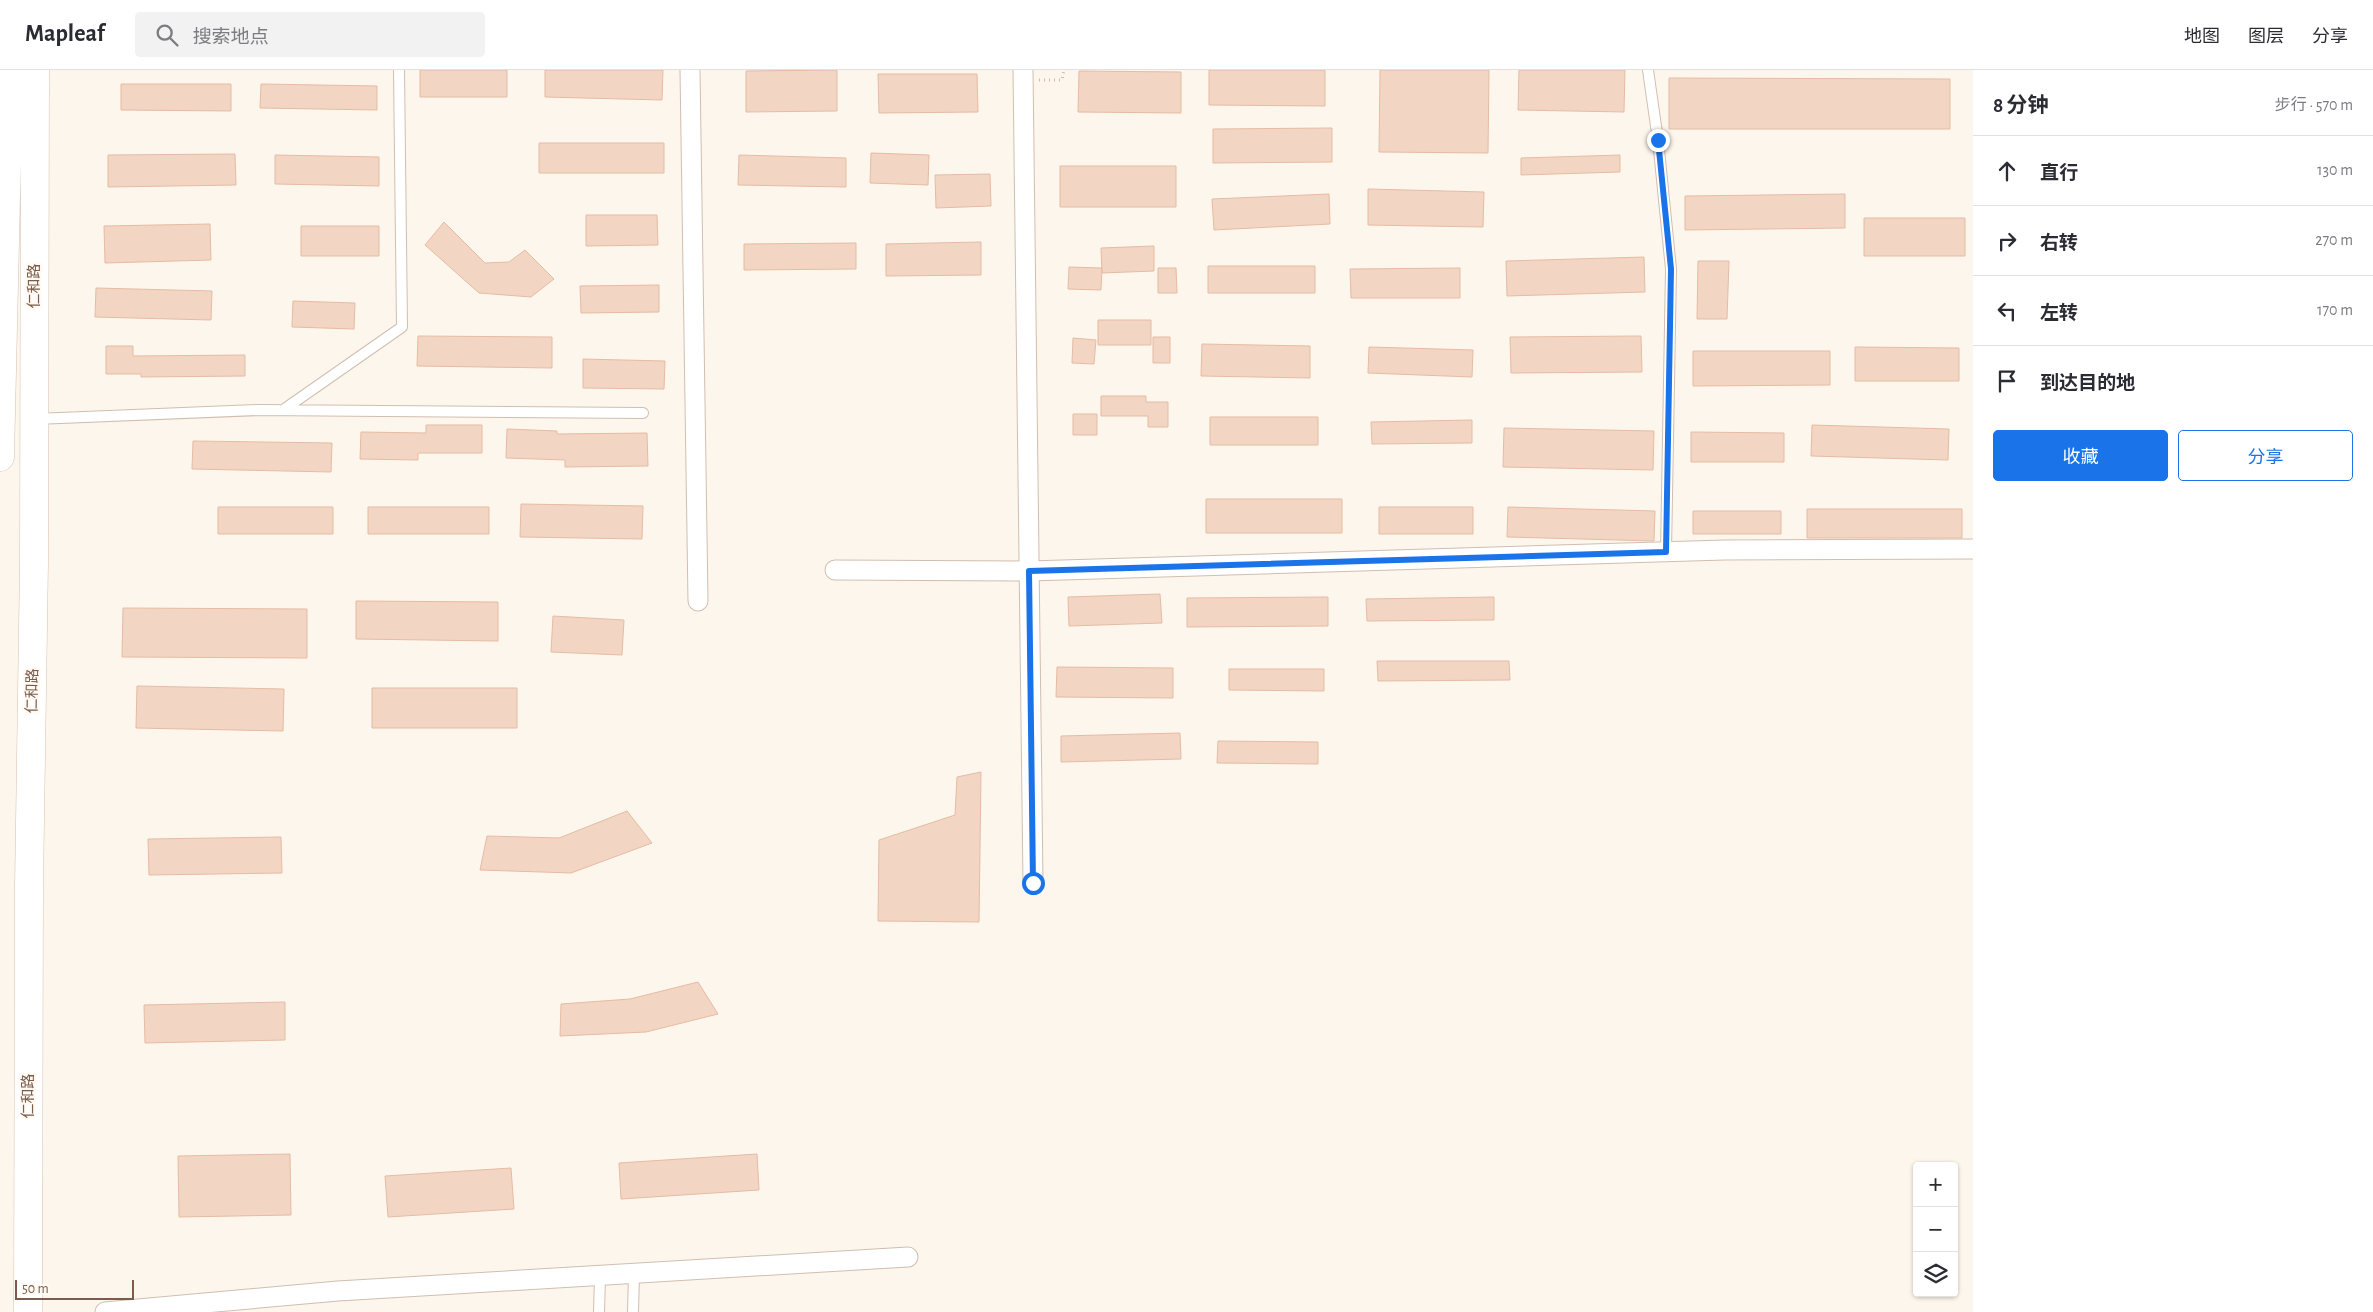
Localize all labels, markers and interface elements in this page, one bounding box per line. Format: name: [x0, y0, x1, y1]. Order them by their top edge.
search box: [135, 12, 485, 57]
icon: search: [153, 21, 181, 49]
text: Mapleaf: [25, 22, 105, 46]
text: 搜索地点: [193, 28, 269, 47]
text: 地图: [2184, 28, 2220, 46]
text: 图层: [2248, 28, 2284, 46]
text: 分享: [2312, 28, 2348, 46]
text: 8 分钟: [1993, 95, 2049, 116]
text: 步行 · 570 m: [2275, 97, 2353, 113]
route end: [1647, 129, 1670, 152]
icon: ahead: [1993, 157, 2021, 185]
text: 130 m: [2317, 162, 2353, 178]
text: 直行: [2040, 164, 2078, 183]
icon: right: [1993, 227, 2021, 255]
text: 270 m: [2315, 232, 2353, 248]
text: 右转: [2040, 234, 2078, 253]
street label: 仁和路: [26, 263, 42, 309]
icon: left: [1993, 297, 2021, 325]
text: 170 m: [2317, 302, 2353, 318]
text: 左转: [2040, 304, 2078, 323]
icon: arrive: [1993, 367, 2021, 395]
text: 到达目的地: [2040, 374, 2135, 393]
button: 收藏: [1993, 430, 2168, 481]
button: 分享: [2178, 430, 2353, 481]
street label: 仁和路: [24, 668, 40, 714]
route start: [1022, 872, 1045, 895]
street label: 仁和路: [20, 1073, 36, 1119]
map controls: [1913, 1162, 1958, 1297]
button: +: [1913, 1162, 1958, 1207]
button: −: [1913, 1207, 1958, 1252]
button: layers: [1913, 1252, 1958, 1297]
scale bar: [15, 1277, 134, 1300]
text: 50 m: [22, 1282, 49, 1296]

